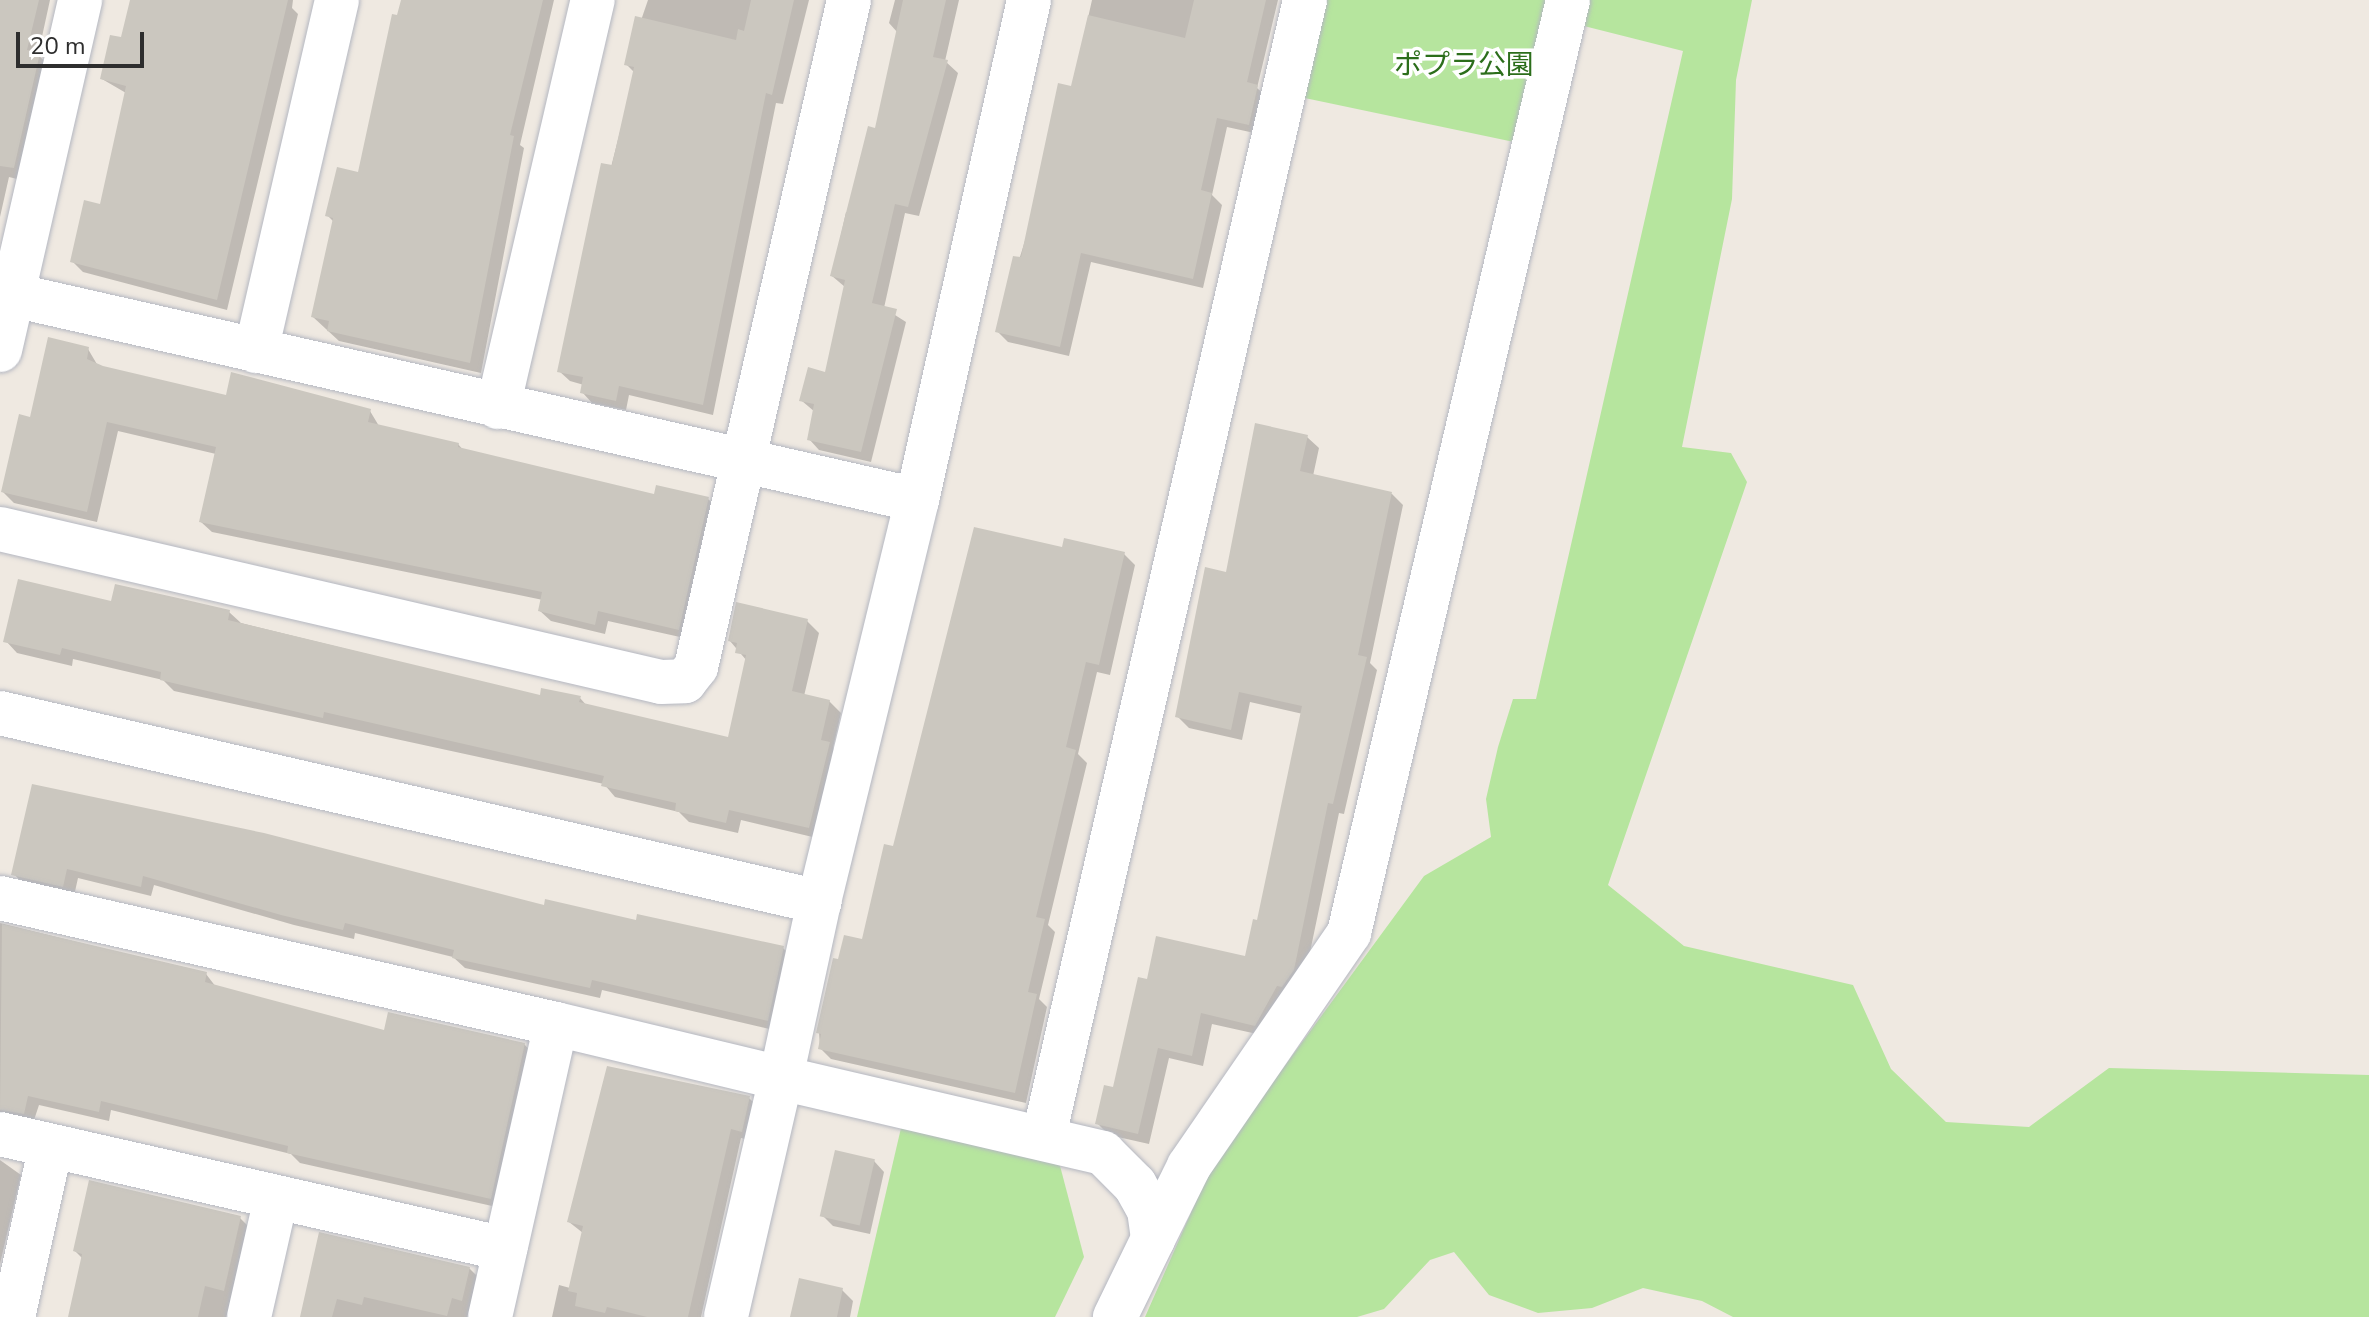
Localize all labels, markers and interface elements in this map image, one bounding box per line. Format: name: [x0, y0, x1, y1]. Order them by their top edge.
scale bar: [20, 16, 148, 66]
text: 20 m: [30, 30, 86, 62]
park label: ポプラ公園: [1394, 48, 1534, 82]

